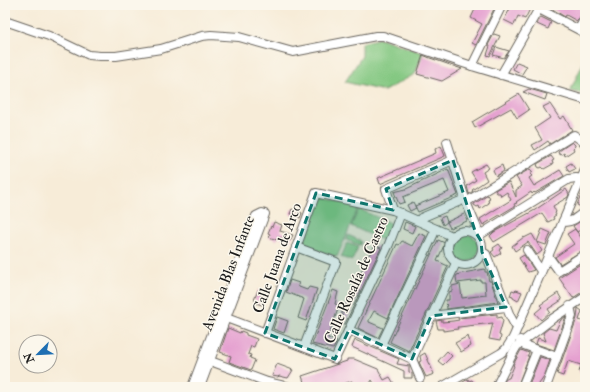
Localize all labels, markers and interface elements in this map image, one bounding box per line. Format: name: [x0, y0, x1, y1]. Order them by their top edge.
street label: Calle Juana de Arco: [249, 200, 307, 316]
street label: Avenida Blas Infante: [197, 213, 259, 334]
street label: Calle Rosalía de Castro: [320, 214, 393, 347]
north arrow: [18, 334, 58, 374]
text: N: [21, 350, 38, 366]

